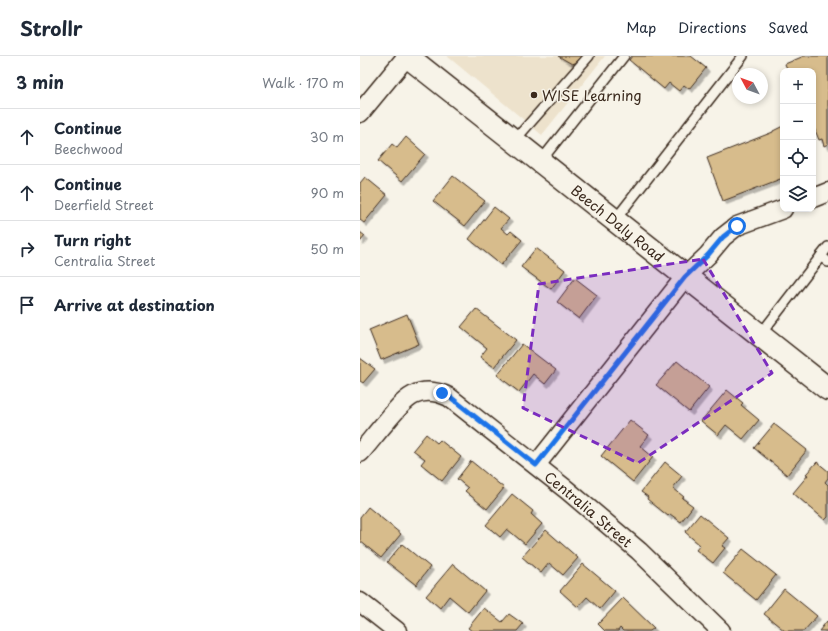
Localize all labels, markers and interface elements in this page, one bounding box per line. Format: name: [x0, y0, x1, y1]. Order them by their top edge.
text: Strollr: [20, 14, 83, 42]
text: Map: [626, 17, 656, 38]
text: Directions: [678, 17, 746, 38]
text: Saved: [768, 17, 808, 38]
north arrow: [732, 68, 768, 104]
map controls: [780, 68, 816, 212]
button: +: [780, 68, 816, 104]
text: 3 min: [16, 69, 64, 95]
text: Walk · 170 m: [262, 73, 344, 92]
place label: WISE Learning: [542, 85, 641, 106]
marker: WISE Learning: [529, 90, 539, 100]
button: −: [780, 104, 816, 140]
text: Continue: [54, 116, 122, 139]
icon: ahead: [16, 126, 38, 148]
text: 30 m: [310, 127, 344, 146]
text: Beechwood: [54, 139, 123, 158]
button: locate: [780, 140, 816, 176]
text: Continue: [54, 172, 122, 195]
button: layers: [780, 176, 816, 212]
street label: Beech Daly Road: [567, 179, 669, 266]
icon: ahead: [16, 182, 38, 204]
text: 90 m: [311, 183, 344, 202]
text: Deerfield Street: [54, 195, 154, 214]
route start: [728, 217, 746, 235]
text: Turn right: [54, 228, 131, 251]
icon: right: [16, 238, 38, 260]
text: 50 m: [310, 239, 344, 258]
text: Centralia Street: [54, 251, 155, 270]
text: Arrive at destination: [54, 293, 215, 316]
icon: arrive: [16, 294, 38, 316]
route end: [433, 384, 451, 402]
street label: Centralia Street: [540, 466, 638, 552]

